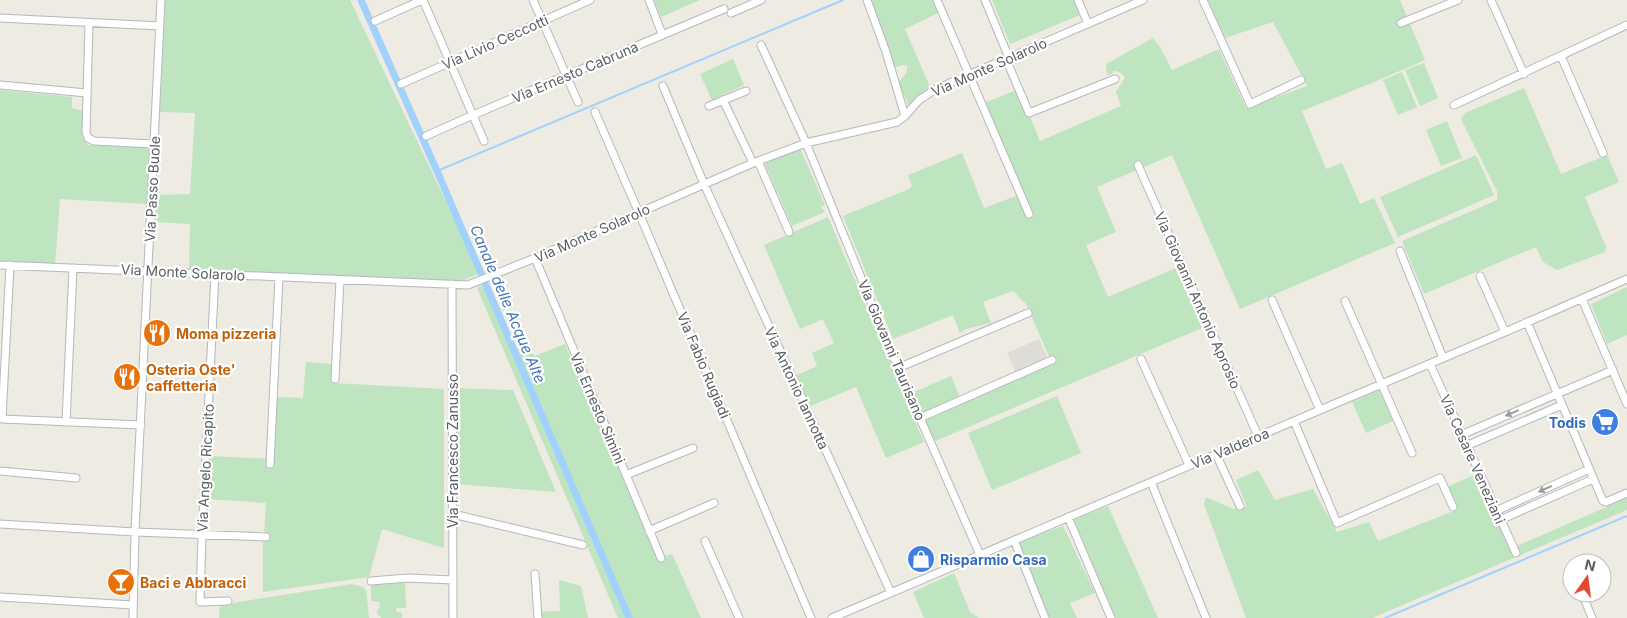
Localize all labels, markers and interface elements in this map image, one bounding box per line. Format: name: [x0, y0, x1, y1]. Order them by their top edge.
street label: Via Livio Ceccotti: [439, 11, 551, 73]
street label: Via Monte Solarolo: [929, 34, 1049, 100]
street label: Via Ernesto Cabruna: [509, 38, 641, 106]
street label: Via Passo Buole: [141, 136, 163, 242]
street label: Via Monte Solarolo: [532, 200, 652, 266]
street label: Via Giovanni Antonio Aprosio: [1151, 209, 1245, 391]
water label: Canale delle Acque Alte: [466, 222, 550, 386]
street label: Via Monte Solarolo: [120, 260, 246, 284]
street label: Via Giovanni Taurisano: [855, 277, 929, 423]
street label: Via Fabio Rugiadi: [674, 309, 734, 421]
restaurant icon: Moma pizzeria: [142, 318, 172, 348]
street label: Via Antonio Iannotta: [761, 324, 833, 452]
place label: Moma pizzeria: [176, 325, 276, 342]
street label: Via Ernesto Simini: [567, 350, 629, 466]
place label: Osteria Oste' caffetteria: [146, 361, 235, 394]
restaurant icon: Osteria Oste' caffetteria: [112, 362, 142, 392]
street label: Via Francesco Zanusso: [444, 374, 461, 528]
street label: Via Cesare Veneziani: [1437, 392, 1509, 526]
street label: Via Angelo Ricapito: [193, 403, 217, 533]
supermarket icon: Todis: [1590, 407, 1620, 437]
one-way arrow: [1505, 410, 1520, 417]
place label: Todis: [1549, 414, 1586, 431]
street label: Via Valderoa: [1188, 424, 1272, 472]
one-way arrow: [1538, 486, 1552, 494]
shop icon: Risparmio Casa: [906, 544, 936, 574]
place label: Risparmio Casa: [940, 551, 1047, 568]
north arrow: [1562, 553, 1612, 603]
text: N: [1583, 555, 1597, 574]
bar icon: Baci e Abbracci: [106, 567, 136, 597]
place label: Baci e Abbracci: [140, 574, 247, 591]

